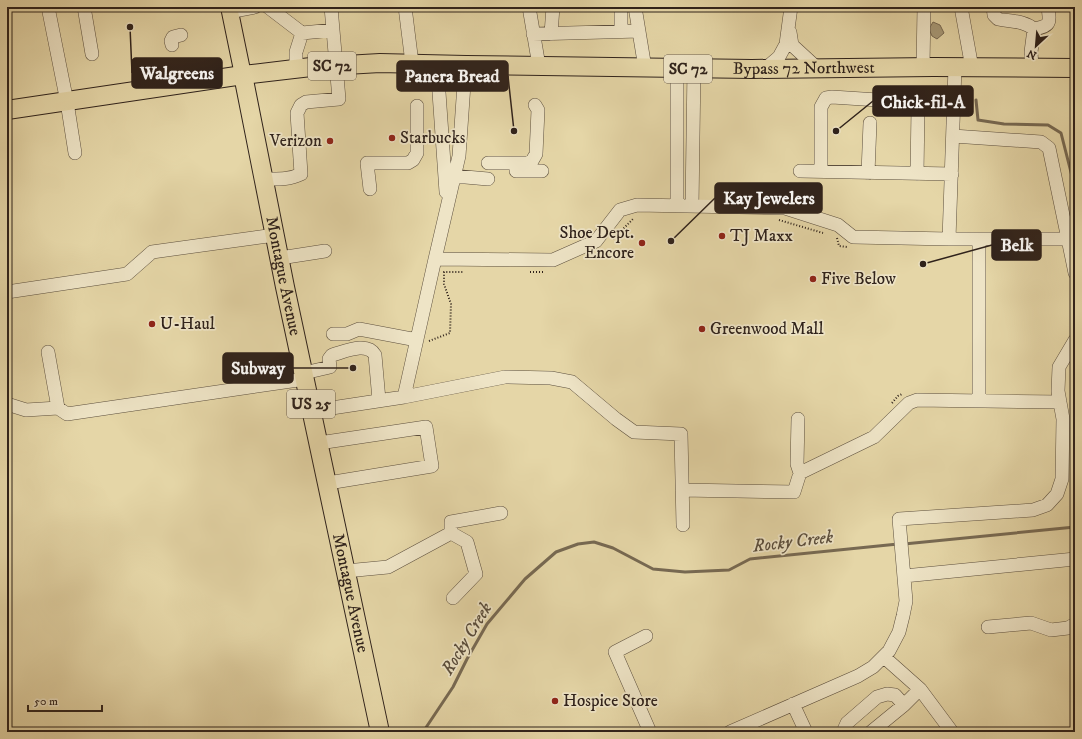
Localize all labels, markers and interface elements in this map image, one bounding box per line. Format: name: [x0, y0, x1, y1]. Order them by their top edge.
north arrow: [1016, 26, 1056, 66]
text: N: [1025, 46, 1039, 62]
road number: SC 72: [308, 52, 356, 80]
road number: SC 72: [664, 55, 712, 83]
street label: Bypass 72 Northwest: [733, 57, 875, 80]
callout: Walgreens: [132, 58, 222, 88]
callout: Panera Bread: [397, 61, 508, 91]
text: Walgreens: [139, 63, 214, 85]
text: Panera Bread: [404, 66, 501, 88]
callout: Chick-fil-A: [873, 86, 973, 116]
text: Chick-fil-A: [881, 92, 966, 114]
place label: Starbucks: [400, 127, 466, 149]
place label: Verizon: [269, 130, 322, 152]
marker: Starbucks: [387, 133, 397, 143]
marker: Verizon: [325, 136, 335, 146]
callout: Kay Jewelers: [715, 183, 822, 213]
text: Kay Jewelers: [723, 188, 815, 210]
street label: Montague Avenue: [260, 214, 306, 338]
place label: Shoe Dept. Encore: [560, 222, 634, 264]
place label: TJ Maxx: [730, 225, 793, 247]
callout: Belk: [992, 230, 1041, 260]
marker: TJ Maxx: [717, 231, 727, 241]
text: Belk: [1000, 235, 1035, 257]
marker: Shoe Dept. Encore: [637, 238, 647, 248]
place label: Five Below: [821, 268, 896, 290]
marker: Five Below: [808, 274, 818, 284]
place label: U-Haul: [160, 313, 215, 335]
place label: Greenwood Mall: [710, 318, 824, 340]
marker: U-Haul: [147, 319, 157, 329]
marker: Greenwood Mall: [697, 324, 707, 334]
callout: Subway: [223, 353, 293, 383]
text: Subway: [231, 358, 286, 380]
road number: US 25: [287, 390, 335, 418]
water label: Rocky Creek: [751, 526, 835, 558]
street label: Montague Avenue: [327, 531, 374, 655]
water label: Rocky Creek: [436, 598, 497, 680]
scale bar: [28, 687, 102, 713]
place label: Hospice Store: [563, 690, 658, 712]
text: 50 m: [34, 694, 58, 709]
marker: Hospice Store: [550, 696, 560, 706]

